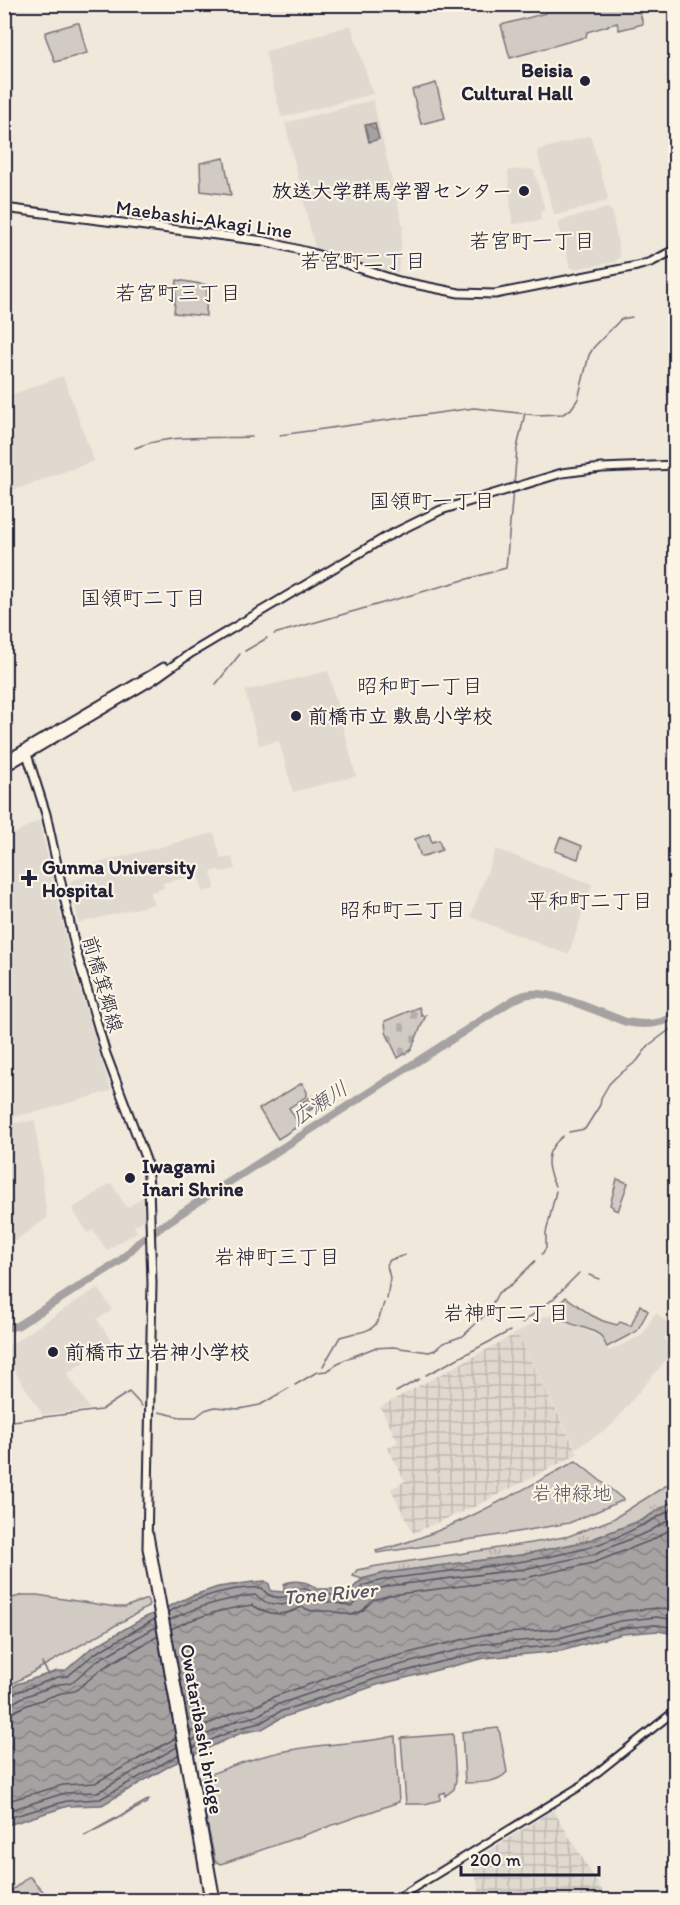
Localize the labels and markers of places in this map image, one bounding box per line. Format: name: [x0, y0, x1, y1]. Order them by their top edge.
place label: Beisia Cultural Hall: [461, 58, 574, 105]
marker: Beisia Cultural Hall: [578, 74, 592, 88]
place label: 放送大学群馬学習センター: [272, 179, 512, 203]
marker: 放送大学群馬学習センター: [517, 184, 531, 198]
place label: 前橋市立 敷島小学校: [308, 704, 493, 728]
marker: 前橋市立 敷島小学校: [289, 709, 303, 723]
place label: Gunma University Hospital: [42, 855, 196, 903]
marker: Gunma University Hospital: [20, 869, 38, 887]
place label: Iwagami Inari Shrine: [142, 1154, 244, 1201]
marker: Iwagami Inari Shrine: [123, 1171, 137, 1185]
place label: 前橋市立 岩神小学校: [65, 1340, 250, 1364]
marker: 前橋市立 岩神小学校: [46, 1345, 60, 1359]

